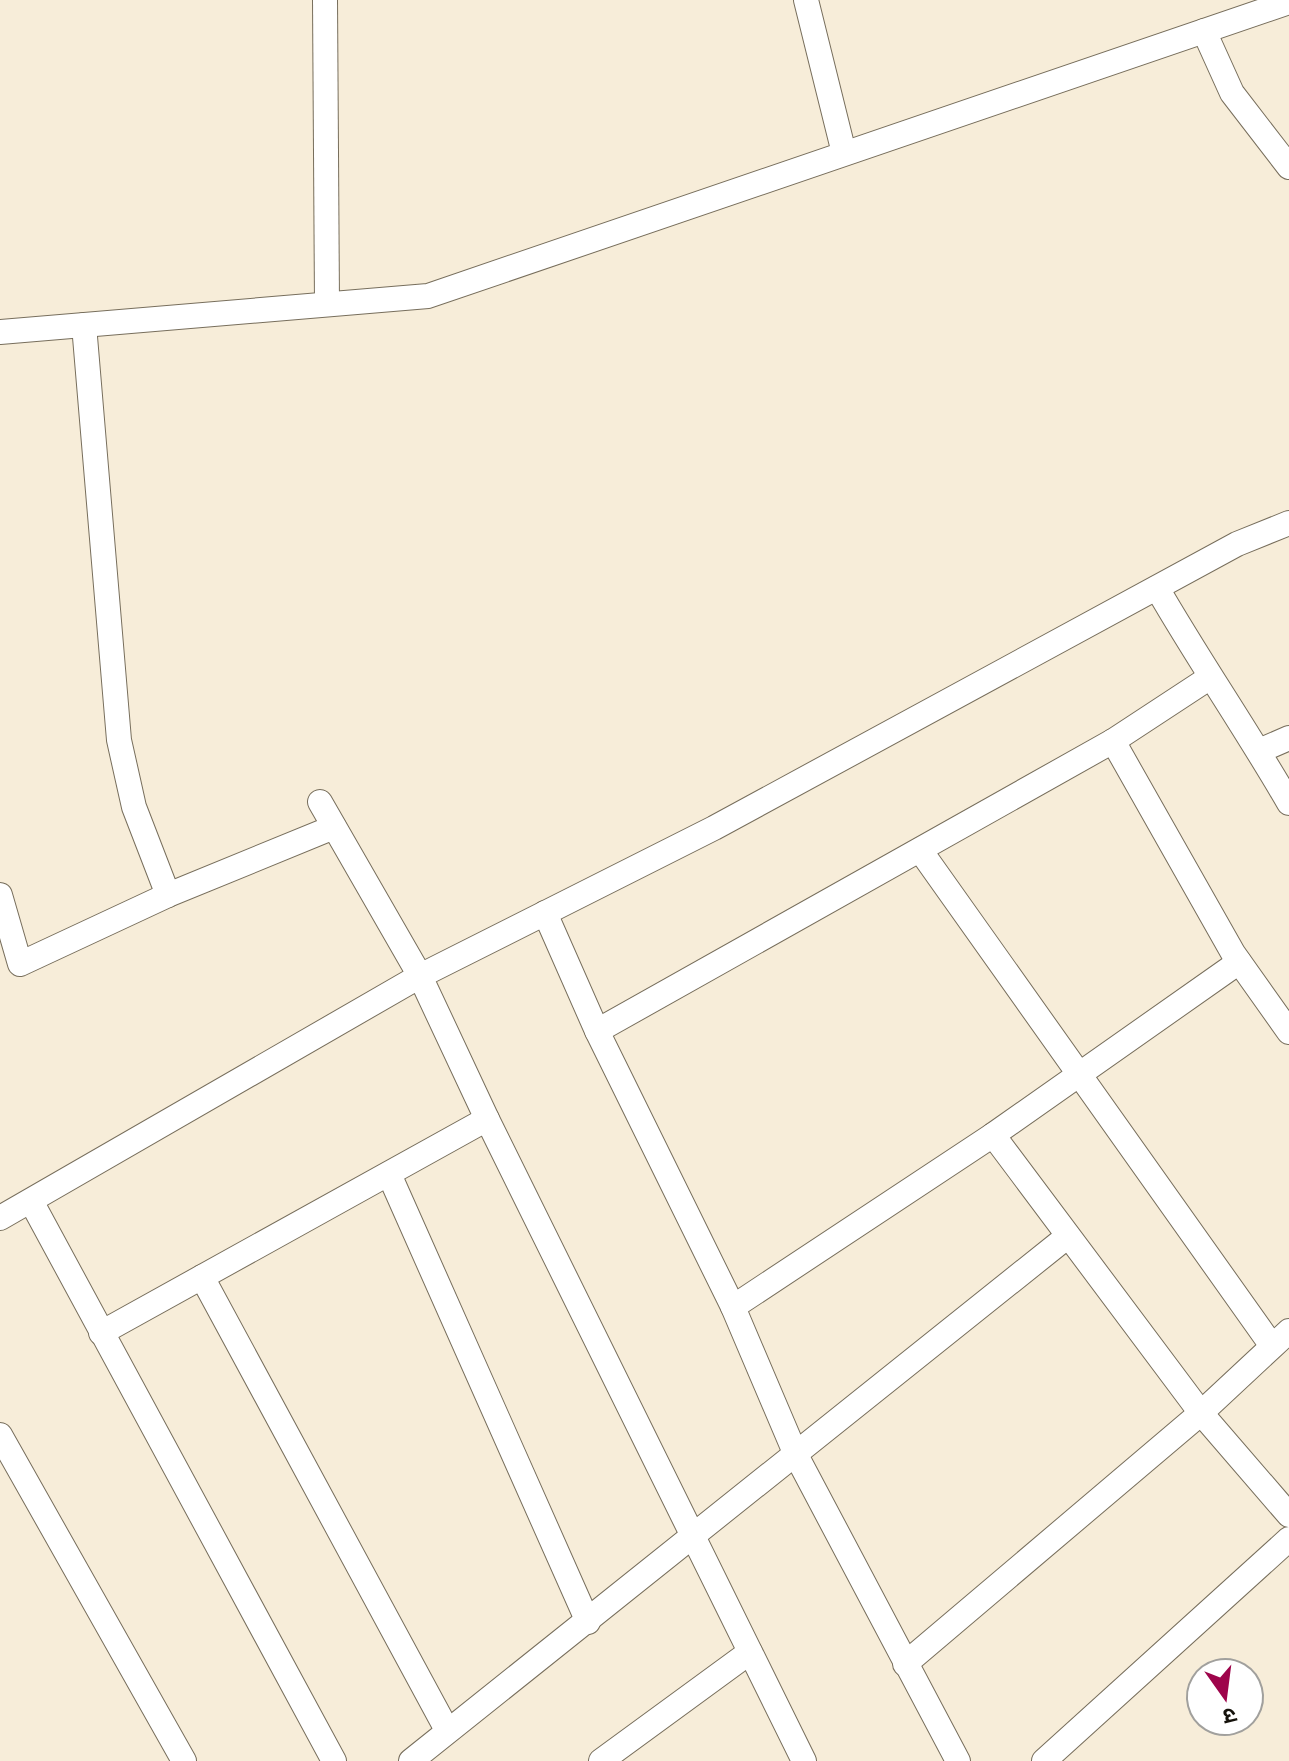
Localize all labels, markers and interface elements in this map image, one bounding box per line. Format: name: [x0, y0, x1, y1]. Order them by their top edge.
north arrow: [1185, 1657, 1265, 1737]
text: उ: [1219, 1702, 1239, 1732]

